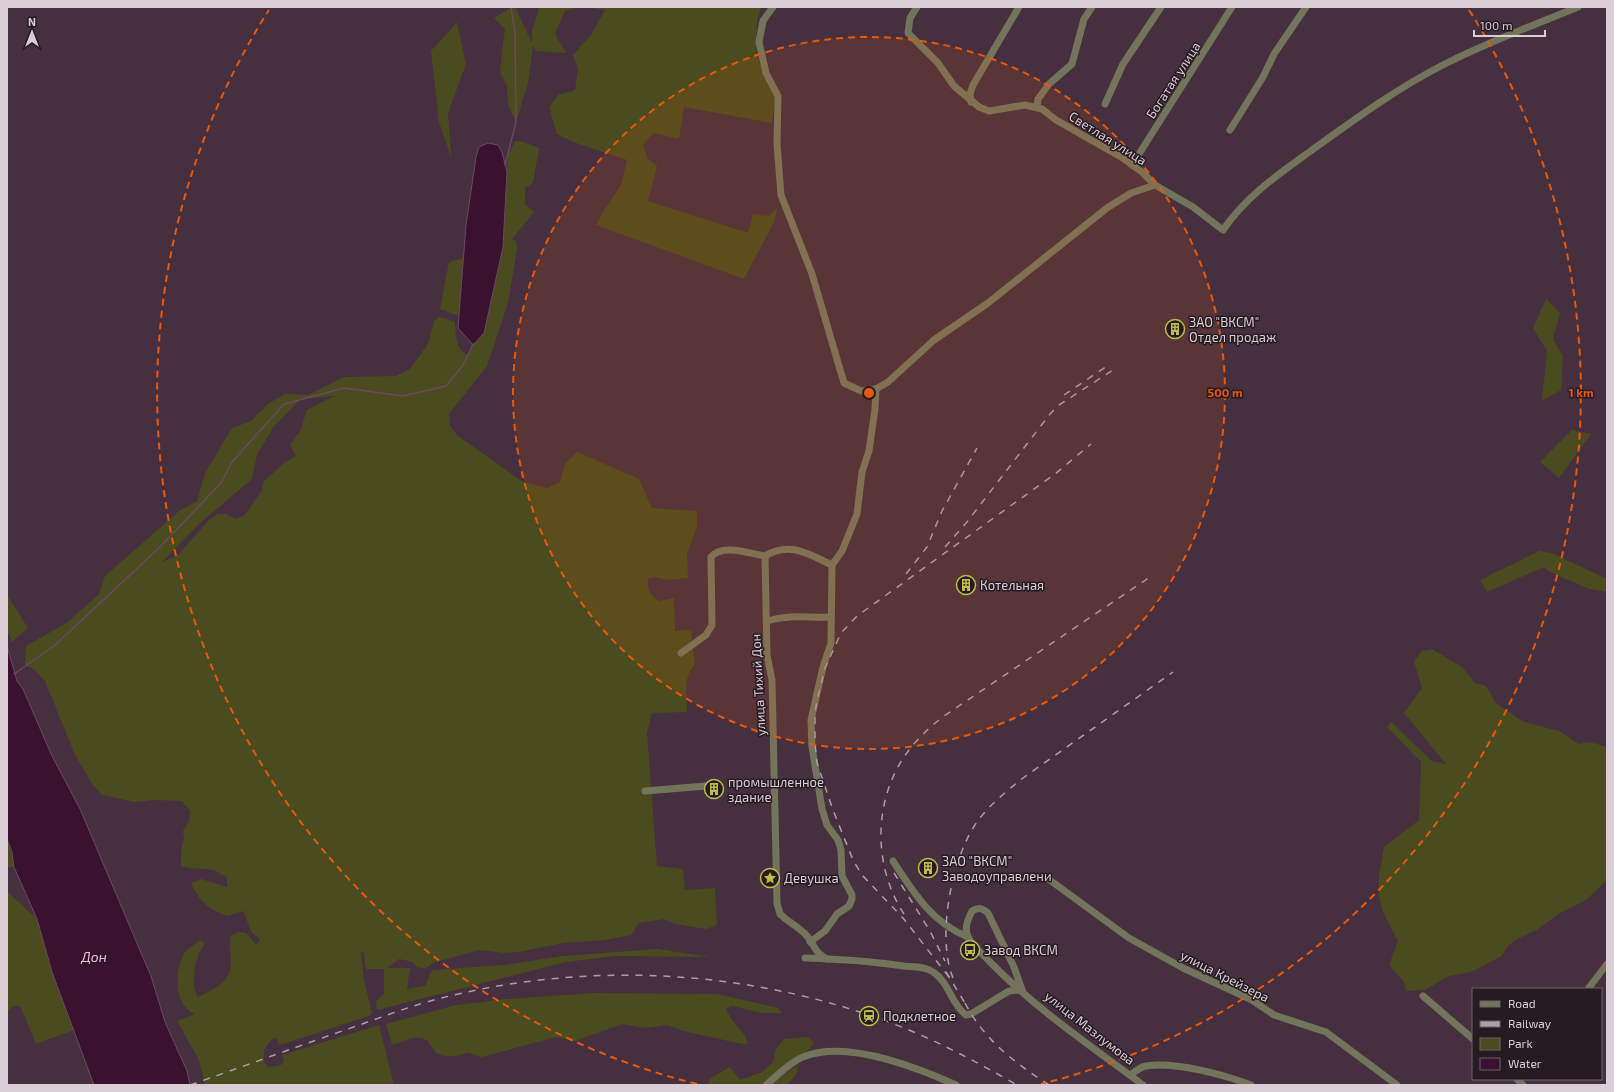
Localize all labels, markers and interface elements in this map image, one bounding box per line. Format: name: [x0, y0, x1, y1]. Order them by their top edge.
north arrow: [12, 12, 52, 52]
scale bar: [1474, 12, 1545, 38]
text: N: [28, 15, 36, 28]
text: 100 m: [1480, 18, 1512, 32]
street label: Богатая улица: [1142, 39, 1204, 121]
street label: Светлая улица: [1066, 108, 1150, 168]
place label: ЗАО "ВКСМ" Отдел продаж: [1189, 314, 1276, 345]
building icon: ЗАО "ВКСМ" Отдел продаж: [1164, 318, 1186, 340]
text: 500 m: [1208, 385, 1242, 399]
text: 1 km: [1568, 385, 1594, 399]
centre of rings: [862, 386, 876, 400]
building icon: Котельная: [955, 574, 977, 596]
place label: Котельная: [980, 577, 1044, 593]
street label: улица Тихий Дон: [747, 633, 769, 737]
place label: промышленное здание: [728, 774, 824, 805]
building icon: промышленное здание: [703, 778, 725, 800]
place label: ЗАО "ВКСМ" Заводоуправлени: [942, 853, 1052, 884]
building icon: ЗАО "ВКСМ" Заводоуправлени: [917, 857, 939, 879]
place icon: Девушка: [759, 867, 781, 889]
place label: Девушка: [784, 870, 839, 886]
bus stop icon: Завод ВКСМ: [959, 939, 981, 961]
place label: Завод ВКСМ: [984, 942, 1058, 958]
street label: улица Крейзера: [1178, 947, 1272, 1005]
water label: Дон: [80, 948, 107, 965]
street label: улица Мазлумова: [1042, 988, 1138, 1068]
legend: [1472, 988, 1602, 1080]
text: Road: [1508, 996, 1536, 1010]
station icon: Подклетное: [858, 1005, 880, 1027]
place label: Подклетное: [883, 1008, 956, 1024]
text: Railway: [1508, 1016, 1552, 1030]
text: Park: [1508, 1036, 1533, 1050]
text: Water: [1508, 1056, 1542, 1070]

